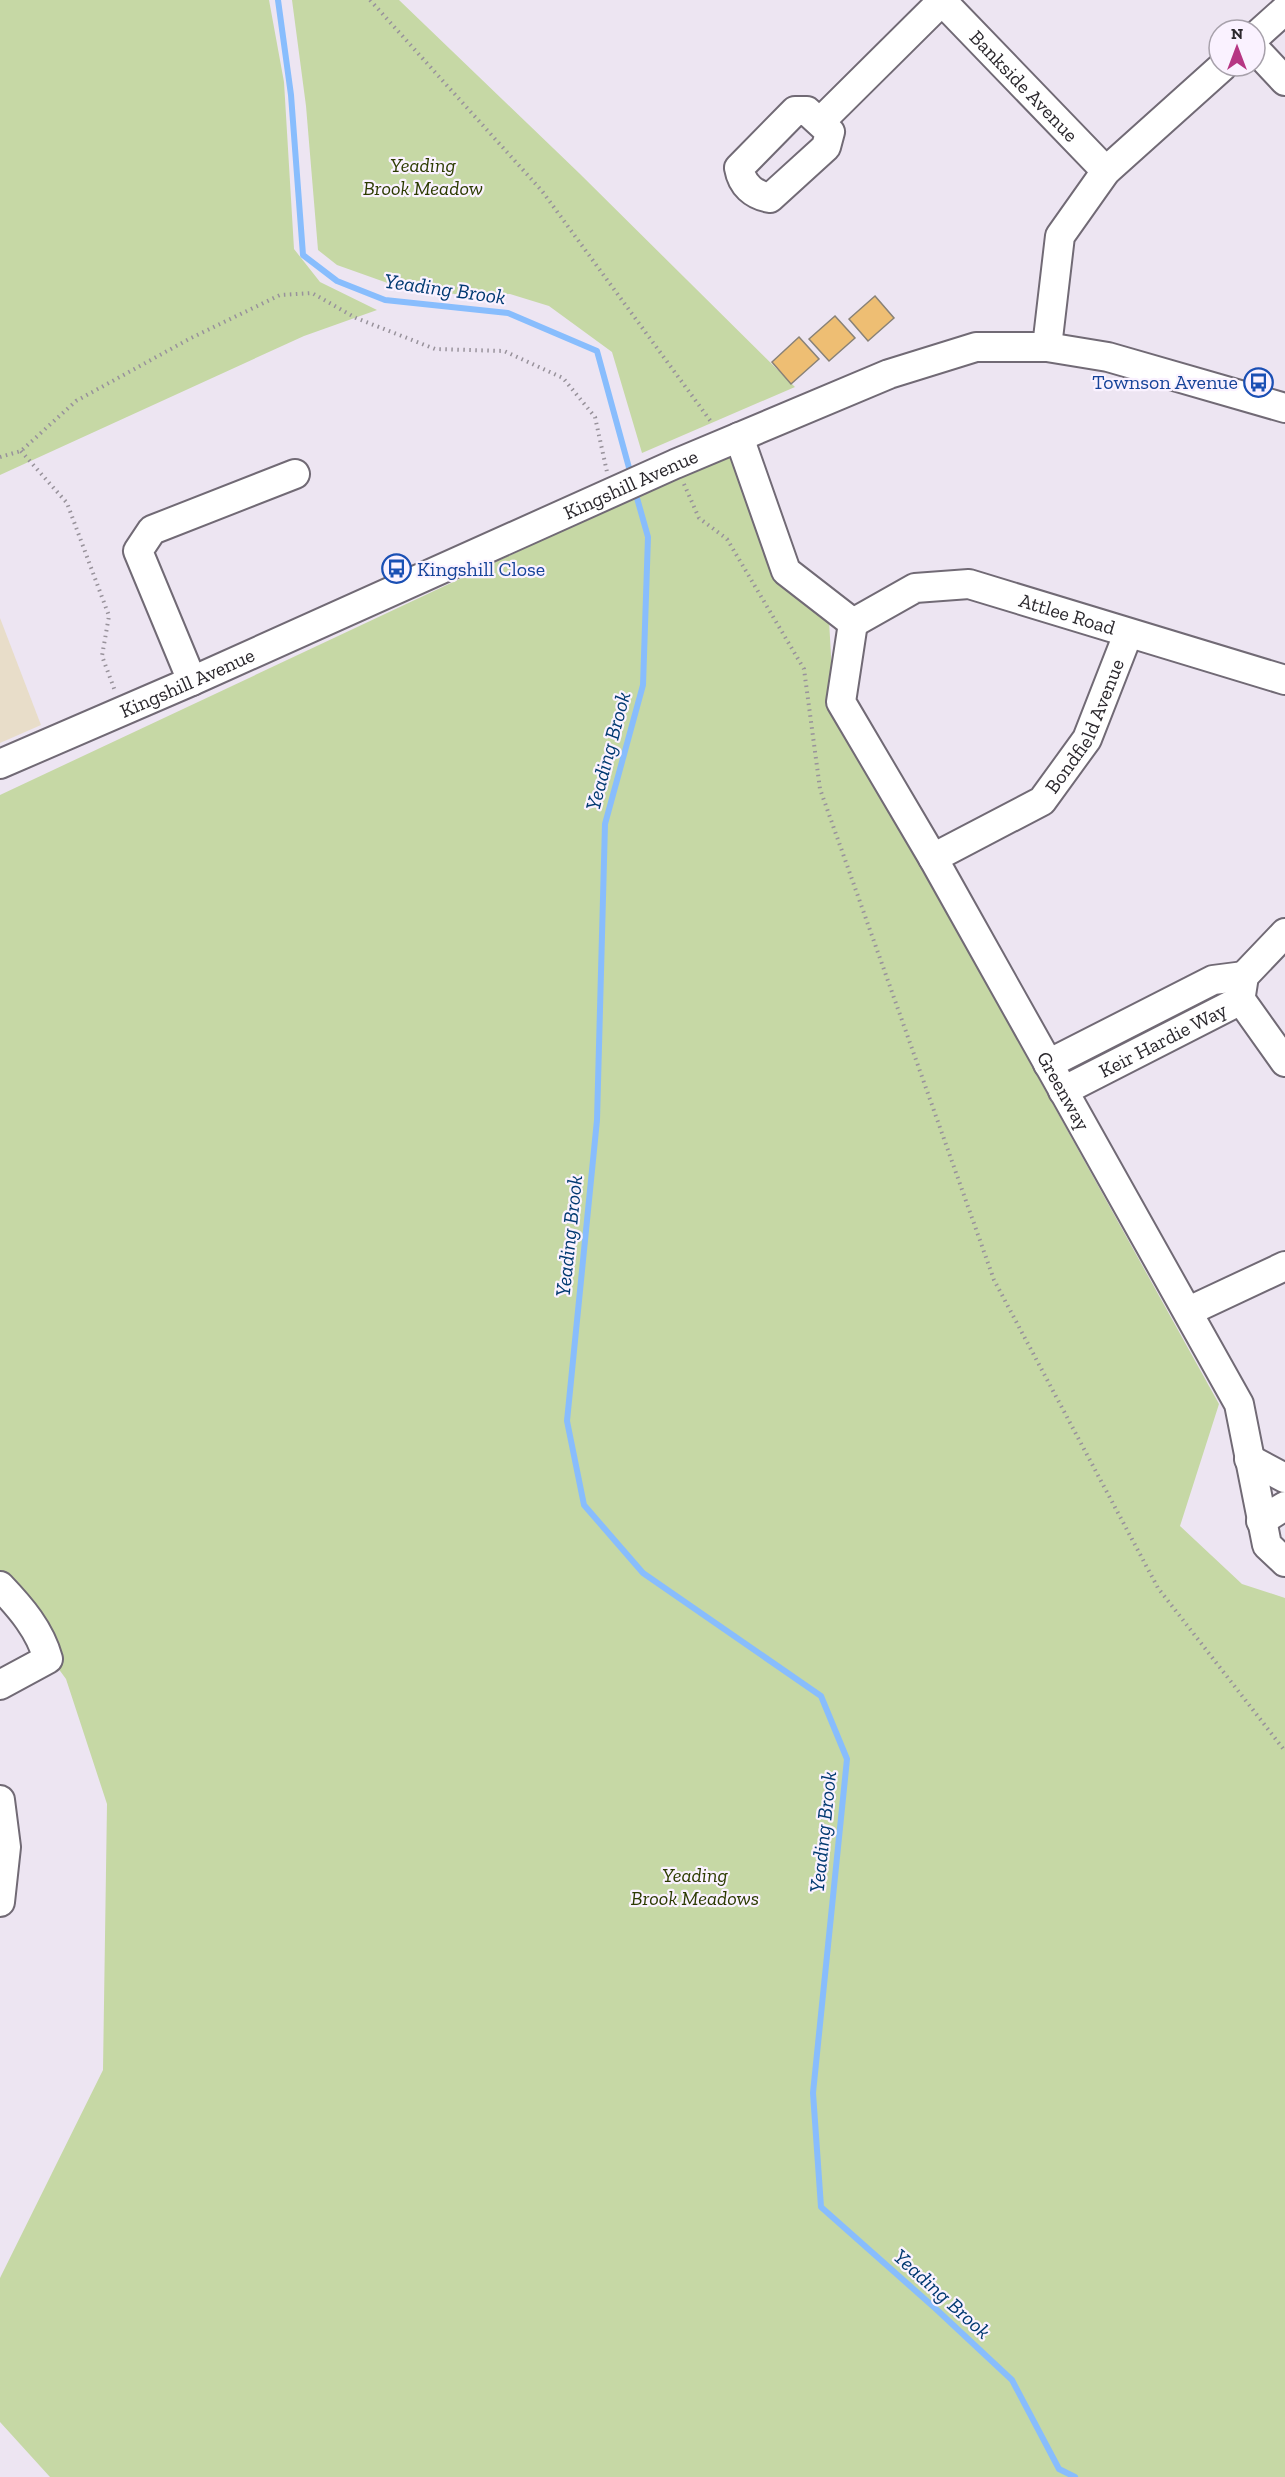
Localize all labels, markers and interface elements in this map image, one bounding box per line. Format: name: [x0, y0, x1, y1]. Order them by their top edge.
north arrow: [1207, 18, 1267, 78]
text: N: [1231, 24, 1243, 43]
street label: Bankside Avenue: [965, 25, 1083, 147]
park label: Yeading Brook Meadow: [363, 153, 483, 200]
water label: Yeading Brook: [383, 268, 507, 309]
bus stop icon: Townson Avenue: [1243, 366, 1275, 398]
place label: Townson Avenue: [1092, 370, 1238, 394]
street label: Kingshill Avenue: [560, 444, 701, 525]
bus stop icon: Kingshill Close: [380, 553, 412, 585]
place label: Kingshill Close: [417, 557, 545, 581]
street label: Attlee Road: [1016, 588, 1118, 640]
street label: Kingshill Avenue: [116, 643, 258, 723]
street label: Bondfield Avenue: [1040, 655, 1129, 798]
water label: Yeading Brook: [580, 689, 635, 813]
street label: Keir Hardie Way: [1095, 997, 1231, 1083]
street label: Greenway: [1032, 1047, 1096, 1135]
water label: Yeading Brook: [550, 1174, 587, 1298]
water label: Yeading Brook: [804, 1770, 841, 1894]
park label: Yeading Brook Meadows: [631, 1863, 759, 1910]
water label: Yeading Brook: [889, 2244, 996, 2344]

